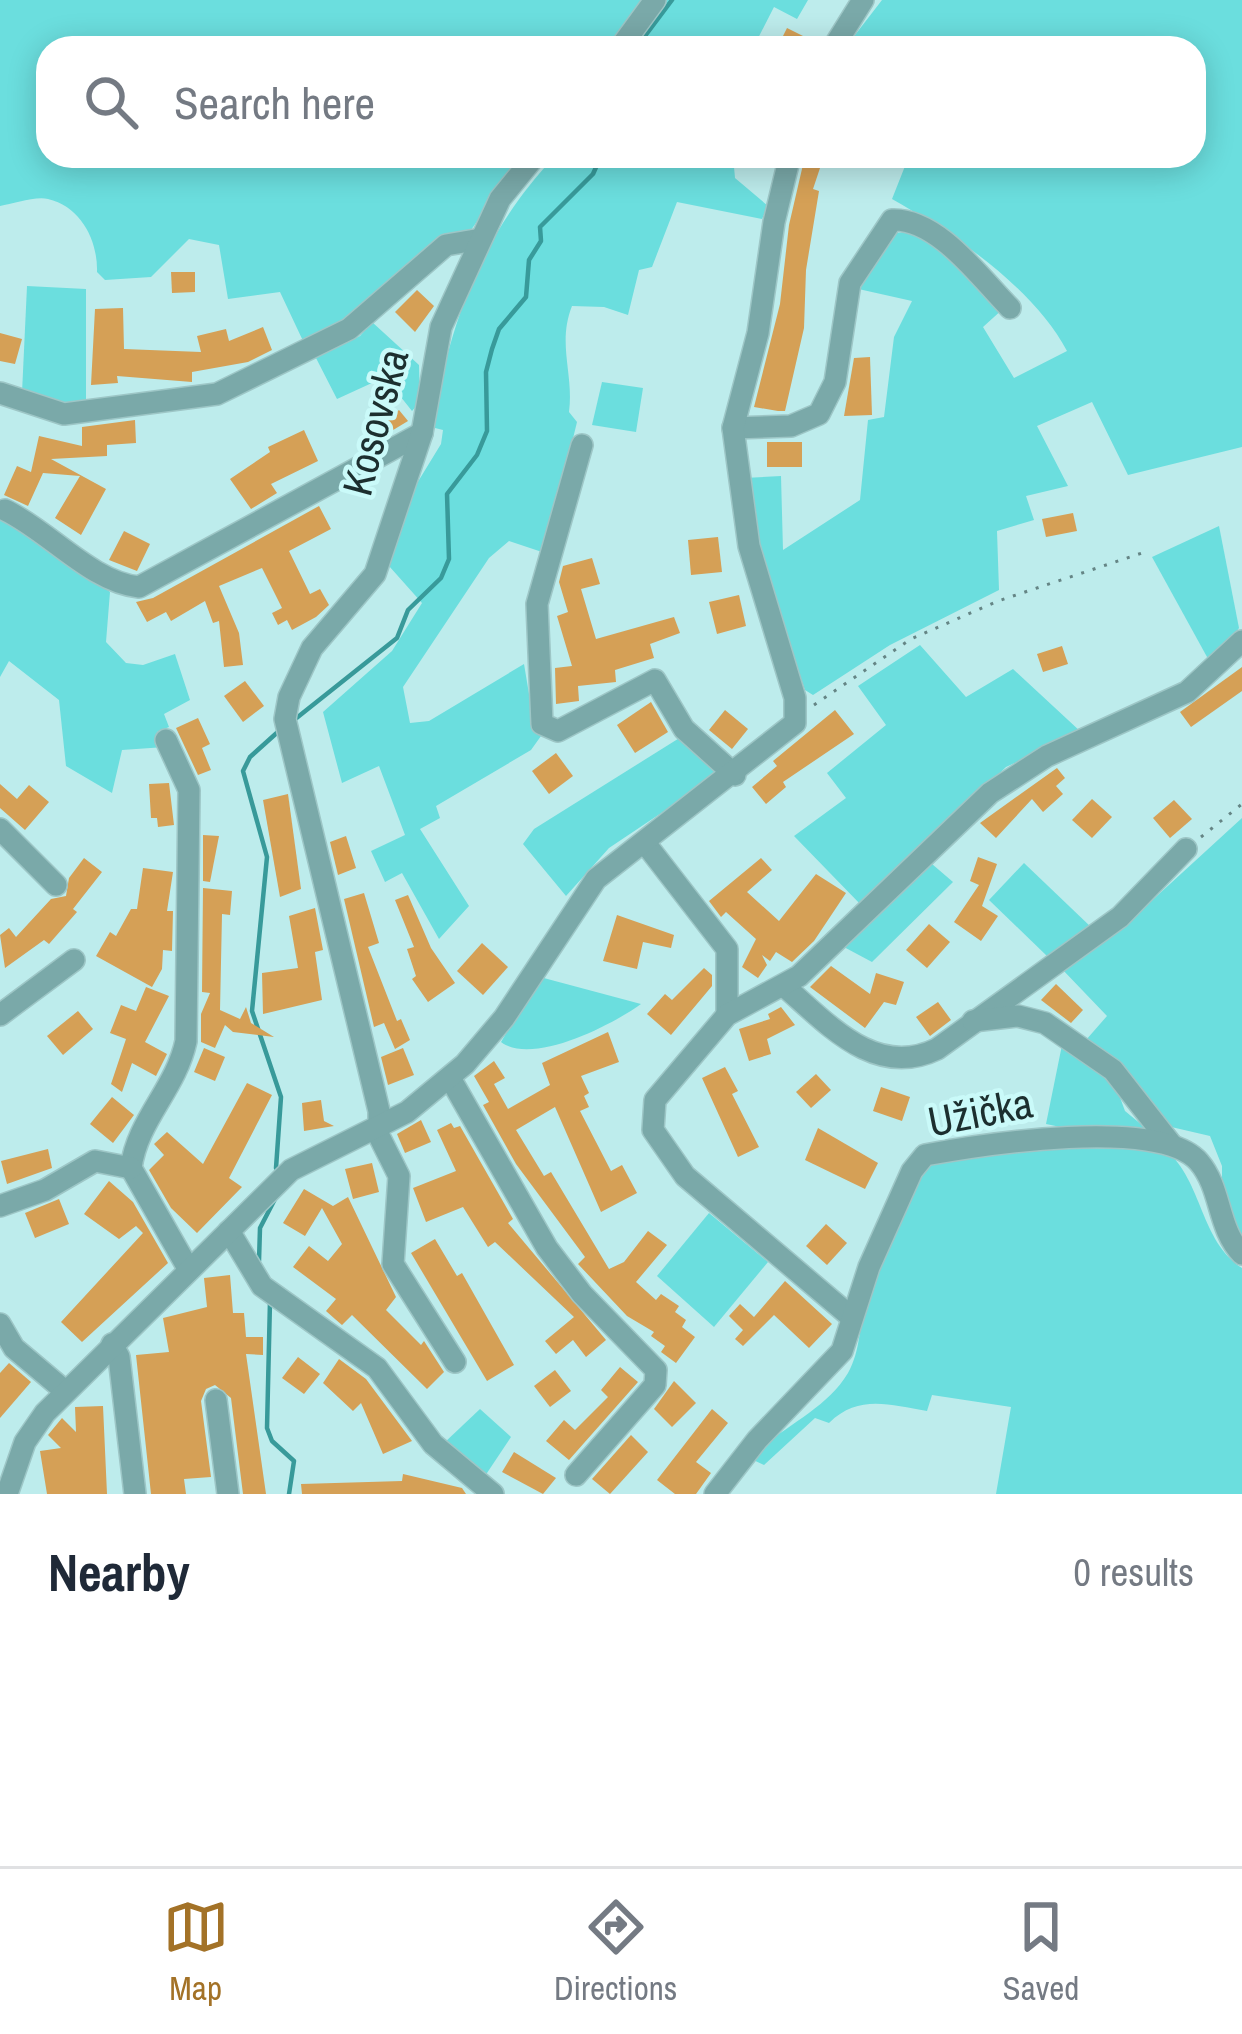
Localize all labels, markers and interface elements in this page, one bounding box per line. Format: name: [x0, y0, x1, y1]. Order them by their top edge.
search box: [36, 36, 1206, 168]
icon: search: [78, 69, 144, 135]
text: Search here: [174, 72, 375, 133]
street label: Kosovska: [329, 343, 421, 501]
street label: Užička: [923, 1074, 1037, 1150]
text: Nearby: [48, 1538, 190, 1607]
text: 0 results: [1073, 1546, 1194, 1598]
tab: Map: [163, 1894, 229, 2010]
tab: Directions: [554, 1894, 677, 2010]
tab: Saved: [1003, 1894, 1079, 2010]

